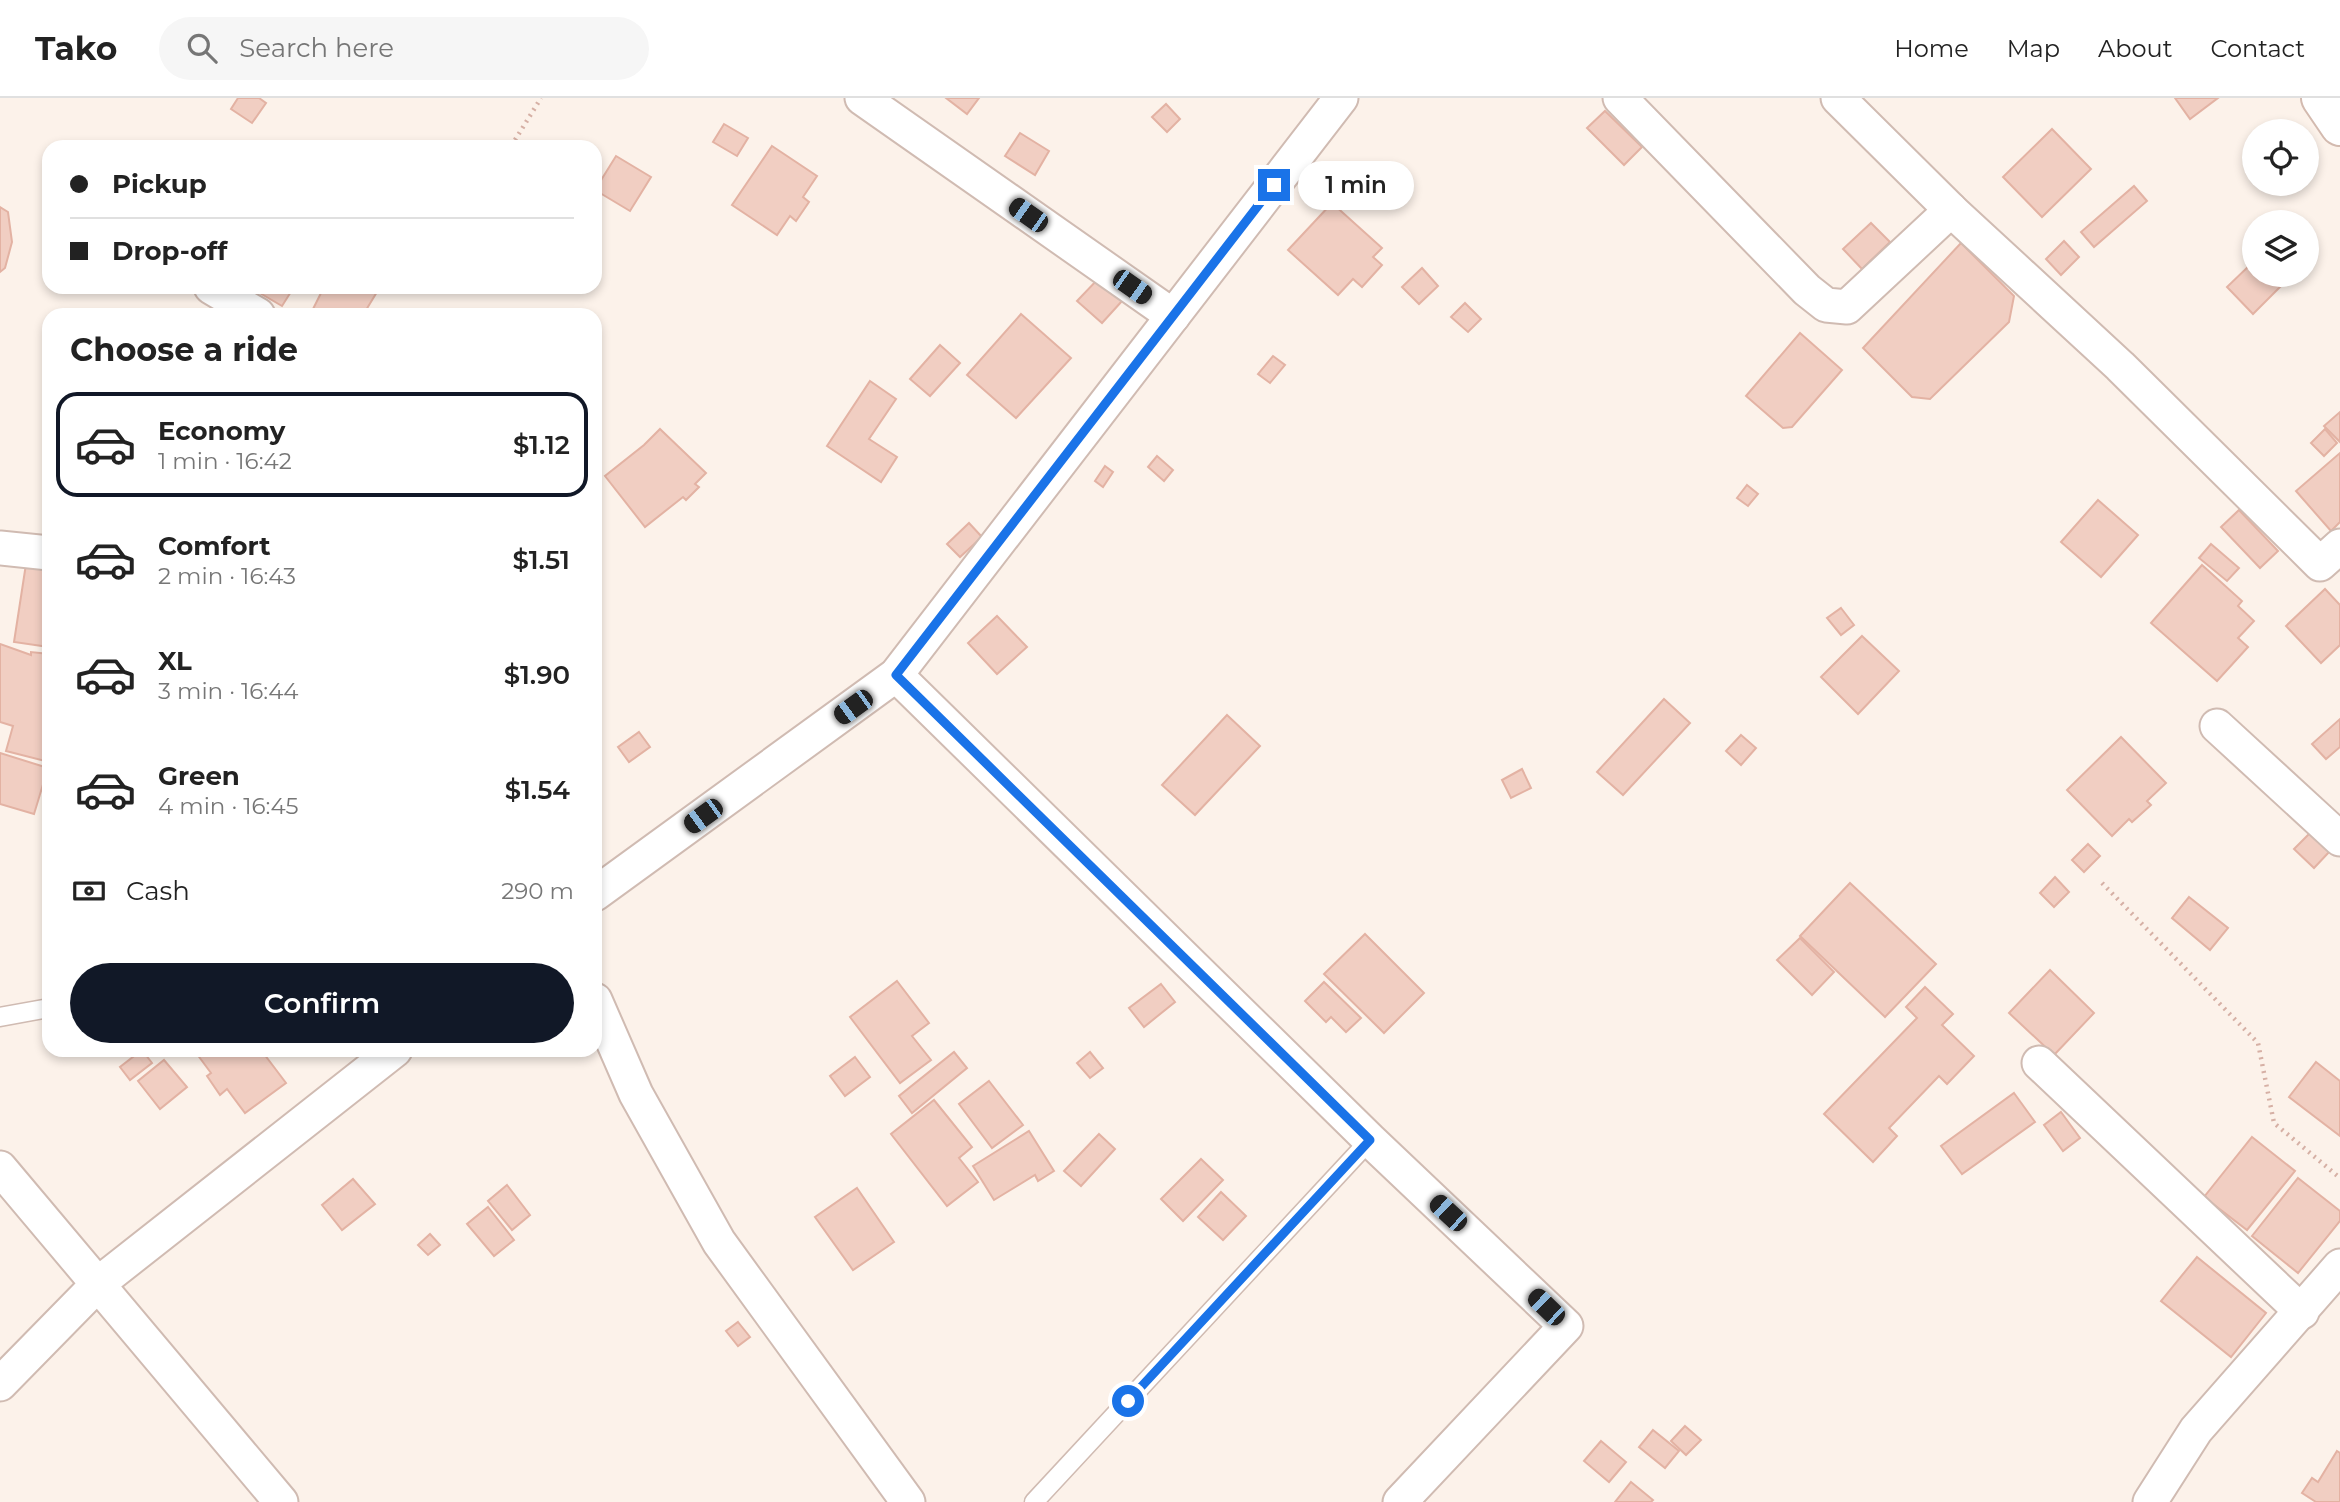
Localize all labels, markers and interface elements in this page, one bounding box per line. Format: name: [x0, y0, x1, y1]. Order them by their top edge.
search box: [159, 17, 649, 80]
text: Tako: [35, 28, 117, 68]
icon: search: [183, 29, 221, 67]
text: Search here: [239, 32, 394, 64]
text: Home: [1894, 34, 1969, 63]
text: Map: [2007, 34, 2060, 63]
text: About: [2098, 34, 2172, 63]
text: Contact: [2210, 34, 2305, 63]
map controls: [2242, 119, 2319, 287]
button: locate: [2242, 119, 2319, 196]
callout: 1 min: [1298, 160, 1414, 210]
text: Pickup: [112, 168, 207, 200]
route end: [1258, 169, 1290, 201]
text: 1 min: [1325, 171, 1387, 199]
car: [1005, 194, 1052, 236]
button: layers: [2242, 210, 2319, 287]
text: Drop-off: [112, 235, 227, 267]
car: [1109, 266, 1156, 308]
text: Choose a ride: [70, 330, 298, 369]
icon: car: [74, 413, 137, 476]
text: Economy: [158, 415, 285, 447]
text: $1.12: [513, 429, 570, 461]
text: 1 min · 16:42: [158, 447, 292, 475]
icon: car: [74, 528, 137, 591]
text: Comfort: [158, 530, 270, 562]
text: $1.51: [513, 544, 570, 576]
text: 2 min · 16:43: [158, 562, 296, 590]
icon: car: [74, 643, 137, 706]
text: XL: [158, 645, 192, 677]
text: $1.90: [504, 659, 570, 691]
text: 3 min · 16:44: [158, 677, 299, 705]
car: [830, 686, 877, 728]
icon: car: [74, 758, 137, 821]
text: Green: [158, 760, 240, 792]
text: $1.54: [505, 774, 570, 806]
text: 4 min · 16:45: [158, 792, 299, 820]
car: [680, 795, 727, 837]
icon: cash: [70, 872, 108, 910]
text: Cash: [126, 875, 190, 907]
text: 290 m: [501, 877, 574, 905]
button: Confirm: [70, 963, 574, 1043]
car: [1426, 1191, 1471, 1235]
car: [1524, 1285, 1569, 1329]
route start: [1112, 1385, 1144, 1417]

